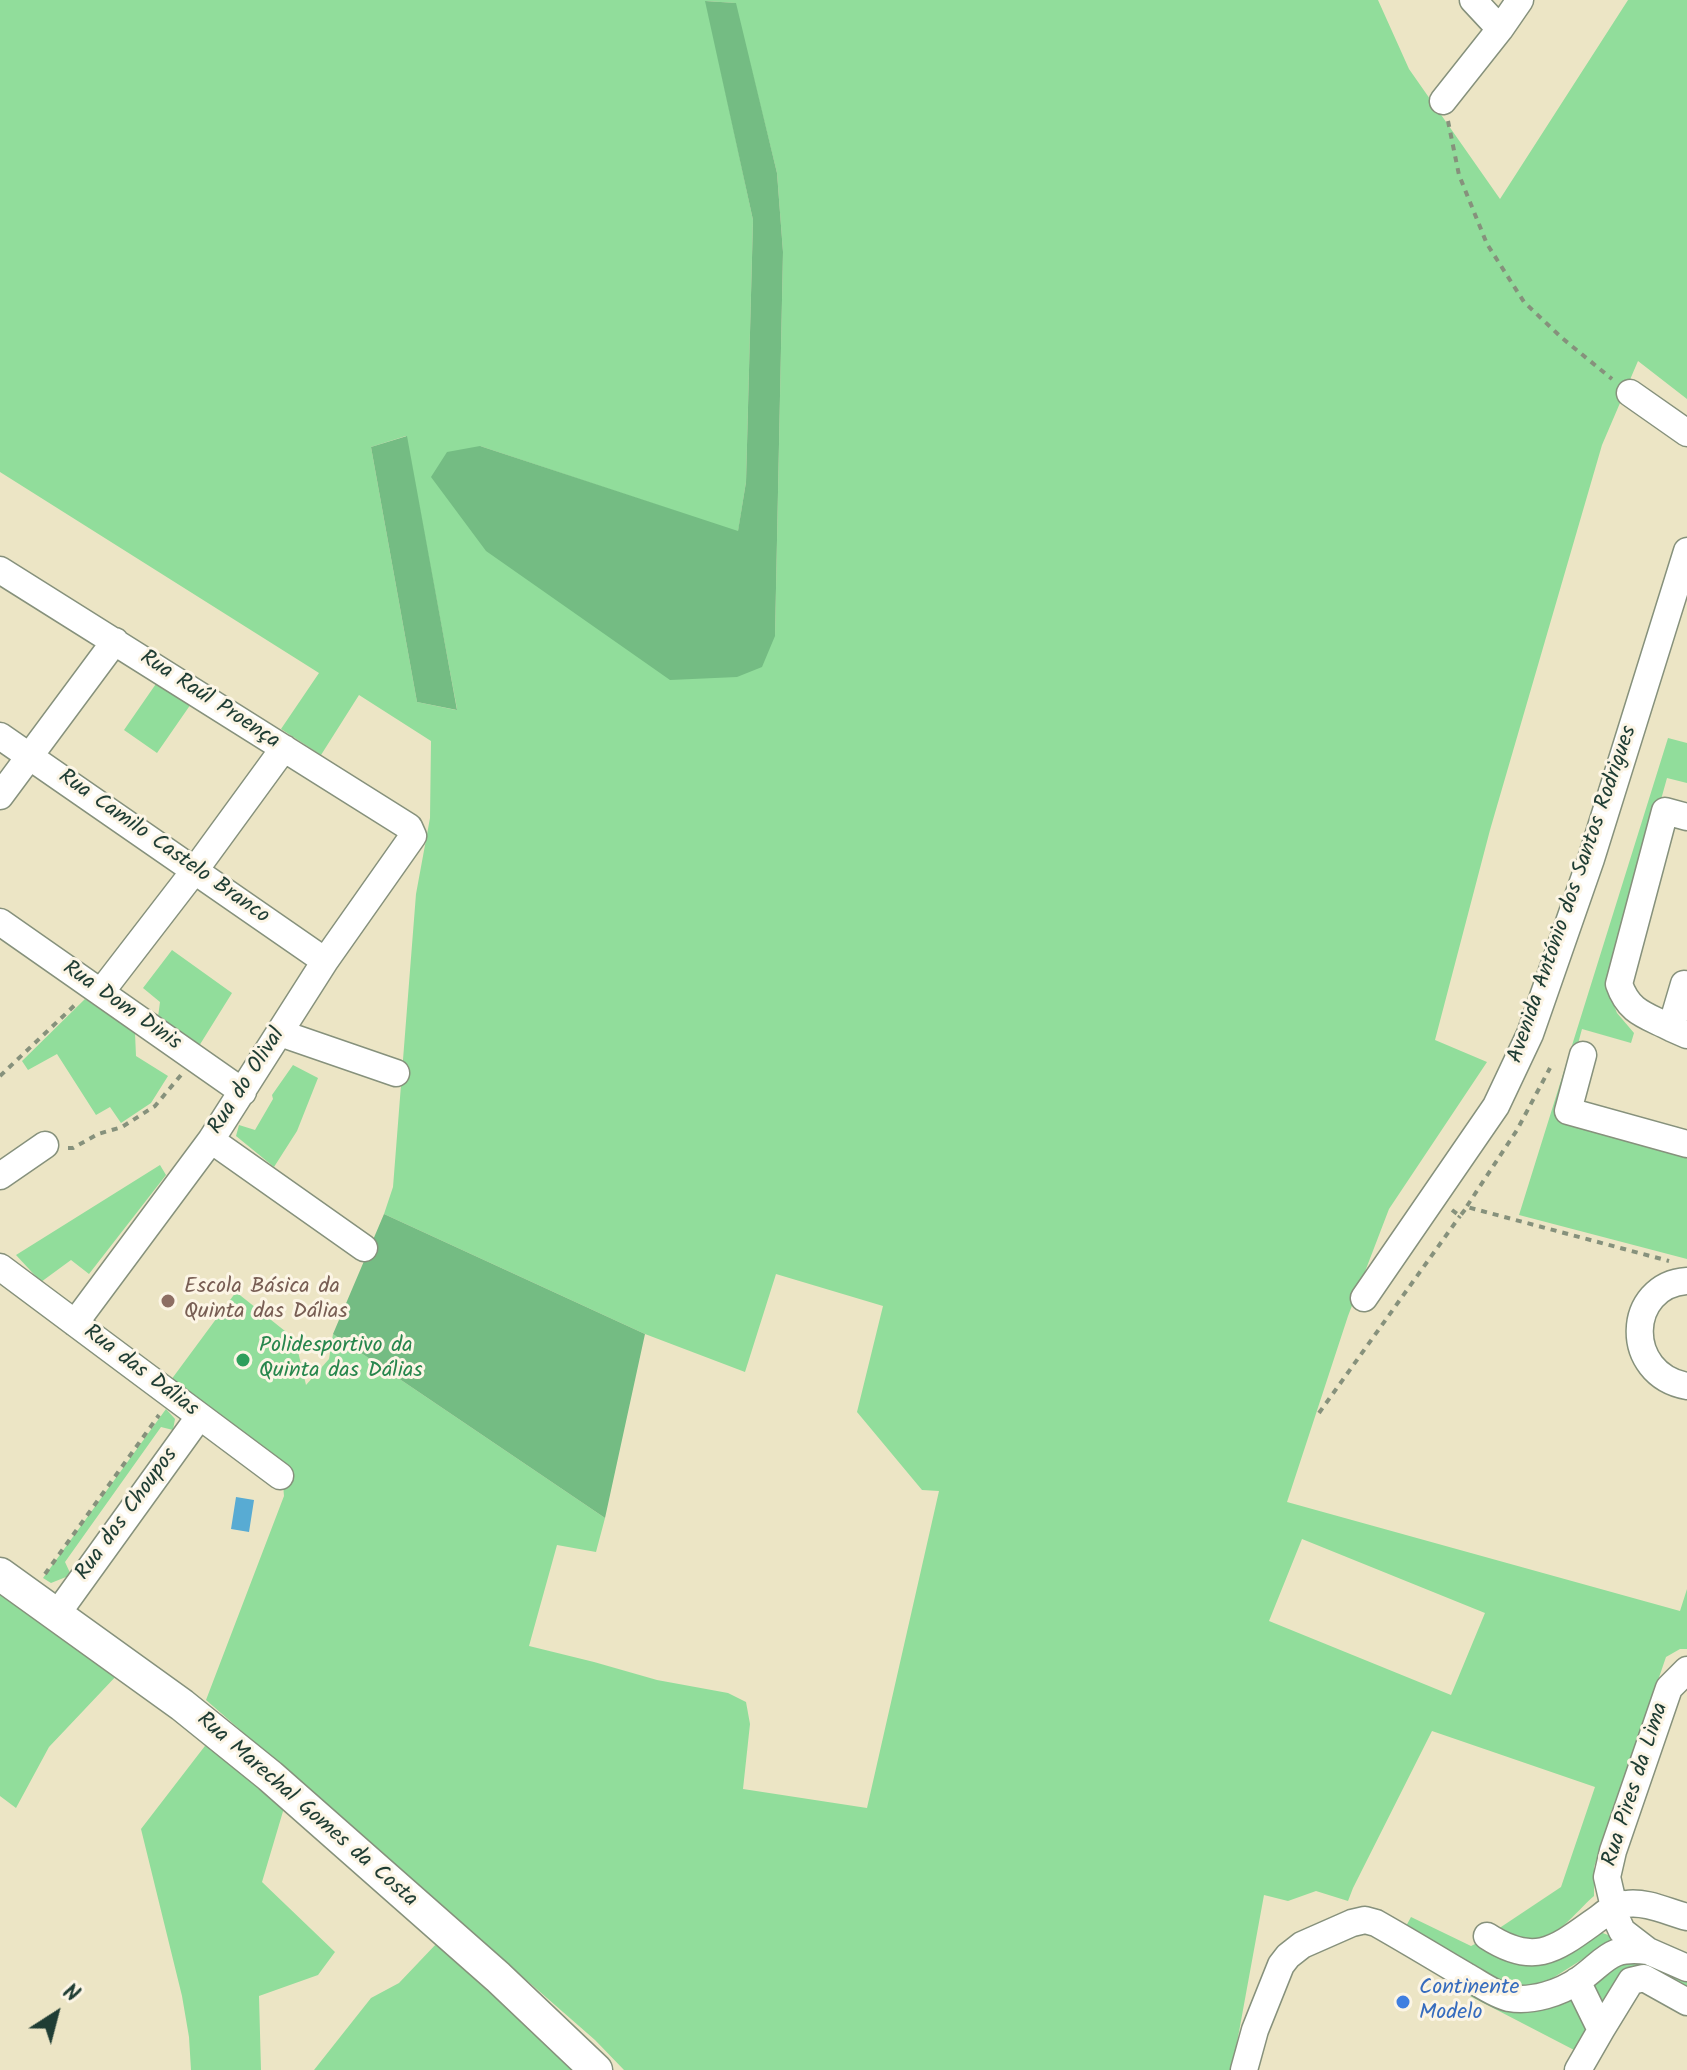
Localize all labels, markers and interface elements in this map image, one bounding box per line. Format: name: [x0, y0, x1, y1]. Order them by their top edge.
street label: Rua Raúl Proença: [134, 646, 284, 756]
street label: Avenida António dos Santos Rodrigues: [1504, 723, 1644, 1067]
street label: Rua Camilo Castelo Branco: [52, 765, 274, 931]
street label: Rua Dom Dinis: [57, 956, 185, 1058]
street label: Rua do Olival: [204, 1024, 292, 1140]
place label: Escola Básica da Quinta das Dálias: [184, 1275, 348, 1326]
marker: Escola Básica da Quinta das Dálias: [159, 1292, 177, 1310]
street label: Rua das Dálias: [77, 1320, 203, 1424]
place label: Polidesportivo da Quinta das Dálias: [259, 1334, 423, 1386]
marker: Polidesportivo da Quinta das Dálias: [234, 1351, 252, 1369]
street label: Rua dos Choupos: [71, 1444, 185, 1586]
street label: Rua Pires da Lima: [1598, 1700, 1676, 1870]
street label: Rua Marechal Gomes da Costa: [190, 1708, 422, 1914]
north arrow: [16, 1974, 96, 2054]
text: N: [54, 1976, 86, 2012]
place label: Continente Modelo: [1419, 1976, 1519, 2028]
marker: Continente Modelo: [1394, 1993, 1412, 2011]

